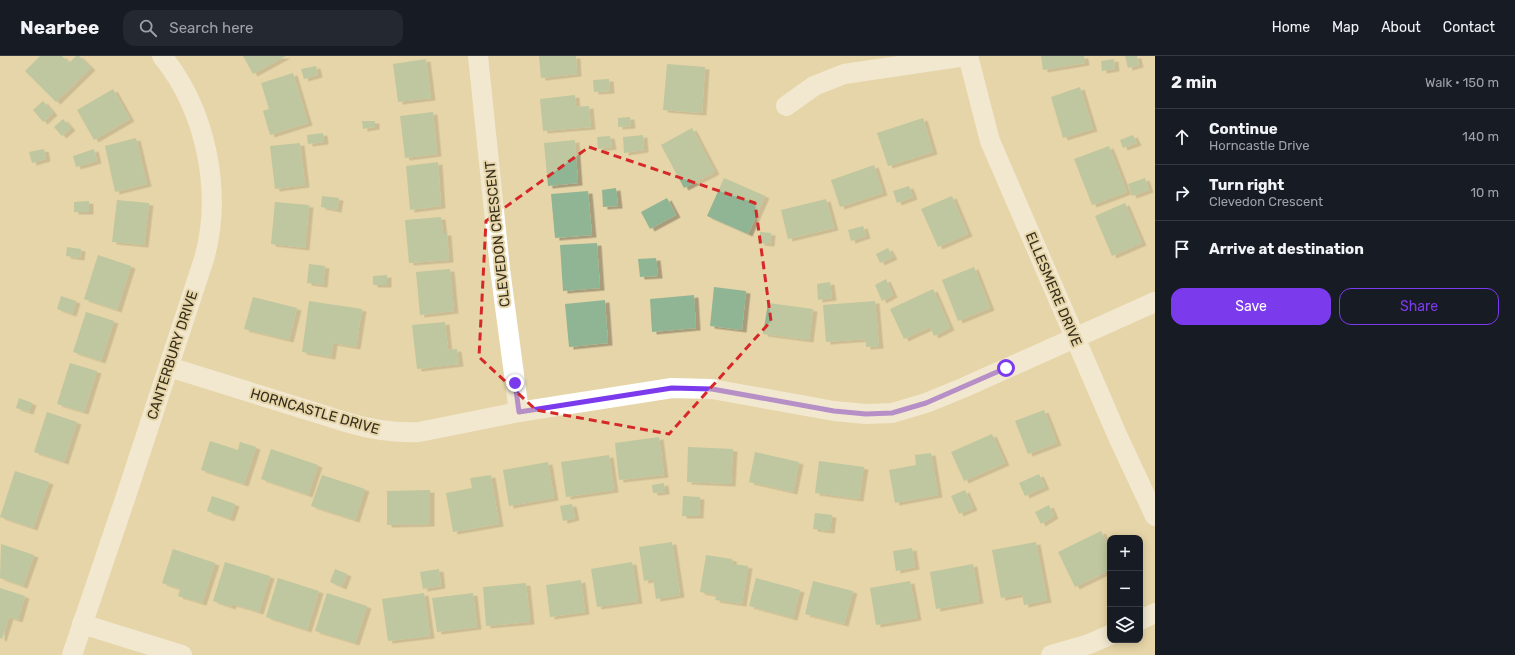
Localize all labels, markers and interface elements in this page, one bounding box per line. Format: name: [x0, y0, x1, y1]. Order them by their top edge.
search box: [123, 10, 403, 46]
text: Nearbee: [20, 16, 99, 39]
icon: search: [137, 17, 159, 39]
text: Search here: [169, 19, 254, 37]
text: Home: [1272, 19, 1310, 36]
text: Map: [1332, 19, 1359, 36]
text: About: [1381, 19, 1421, 36]
text: Contact: [1443, 19, 1495, 36]
text: 2 min: [1171, 72, 1217, 92]
text: Walk · 150 m: [1425, 75, 1499, 90]
text: Continue: [1209, 120, 1278, 138]
icon: ahead: [1171, 126, 1193, 148]
text: 140 m: [1462, 129, 1499, 144]
text: Horncastle Drive: [1209, 138, 1310, 153]
street label: CLEVEDON CRESCENT: [481, 160, 514, 308]
text: Turn right: [1209, 176, 1284, 194]
icon: right: [1171, 182, 1193, 204]
text: 10 m: [1470, 185, 1499, 200]
text: Clevedon Crescent: [1209, 194, 1323, 209]
street label: ELLESMERE DRIVE: [1022, 230, 1085, 349]
icon: arrive: [1171, 238, 1193, 260]
text: Arrive at destination: [1209, 240, 1364, 258]
button: Save: [1171, 288, 1331, 325]
button: Share: [1339, 288, 1499, 325]
street label: CANTERBURY DRIVE: [144, 289, 201, 422]
route start: [997, 359, 1015, 377]
route end: [506, 374, 524, 392]
street label: HORNCASTLE DRIVE: [248, 385, 381, 438]
map controls: [1107, 535, 1143, 643]
button: +: [1107, 535, 1143, 571]
button: −: [1107, 571, 1143, 607]
button: layers: [1107, 607, 1143, 643]

